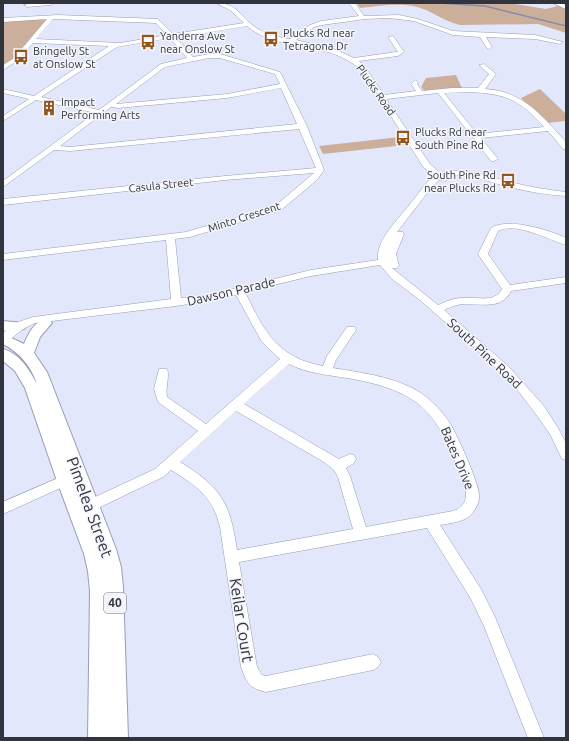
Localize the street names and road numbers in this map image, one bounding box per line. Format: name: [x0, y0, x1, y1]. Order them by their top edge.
street label: Plucks Road: [354, 62, 398, 118]
street label: Casula Street: [128, 176, 195, 194]
street label: Minto Crescent: [206, 199, 282, 234]
street label: Dawson Parade: [185, 274, 277, 308]
street label: South Pine Road: [445, 315, 525, 391]
street label: Bates Drive: [439, 425, 477, 491]
street label: Pimelea Street: [63, 454, 117, 560]
street label: Keilar Court: [226, 577, 258, 664]
road number: 40: [104, 593, 126, 613]

